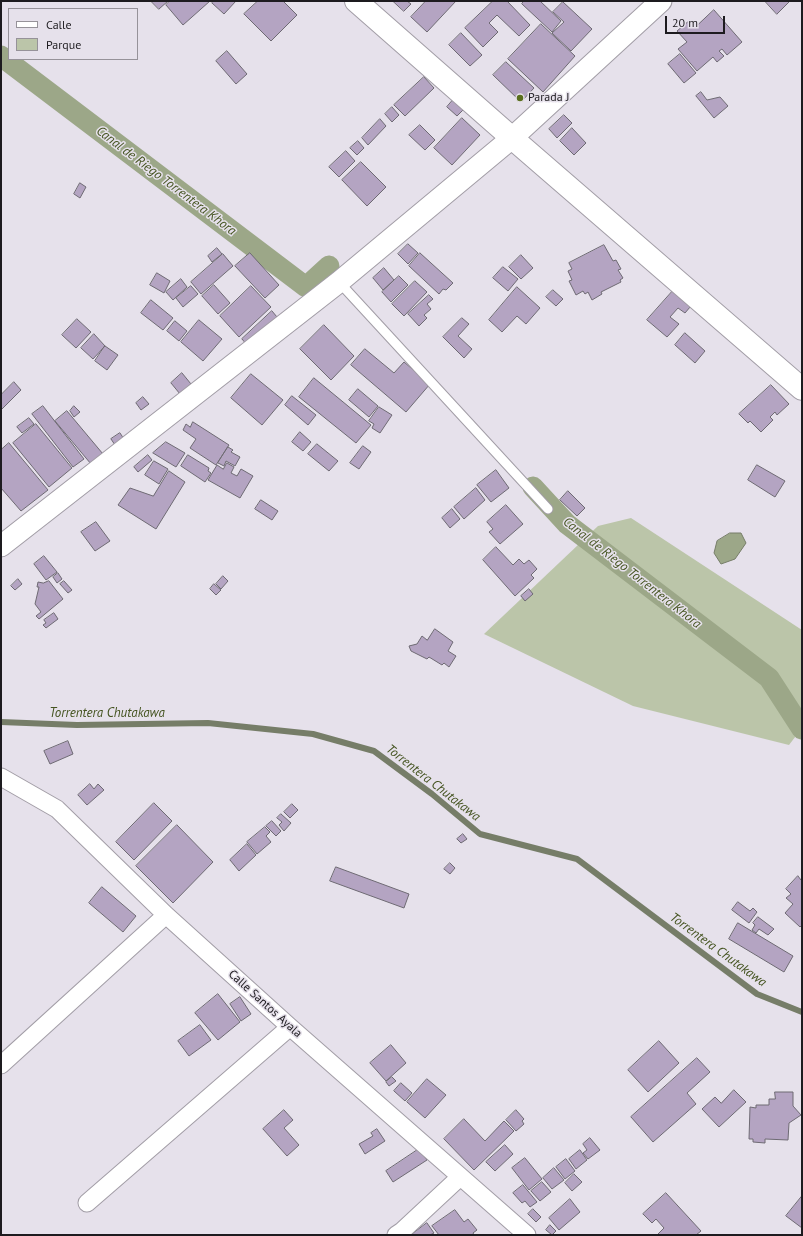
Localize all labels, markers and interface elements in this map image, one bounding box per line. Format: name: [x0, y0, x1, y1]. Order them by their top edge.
legend: [8, 8, 138, 60]
scale bar: [667, 8, 727, 34]
text: 20 m: [672, 15, 698, 30]
text: Calle: [46, 17, 72, 32]
text: Parque: [46, 37, 81, 52]
place label: Parada J: [528, 91, 569, 105]
marker: Parada J: [515, 93, 525, 103]
water label: Canal de Riego Torrentera Khora: [93, 123, 239, 239]
water label: Canal de Riego Torrentera Khora: [560, 514, 704, 632]
water label: Torrentera Chutakawa: [49, 705, 165, 721]
water label: Torrentera Chutakawa: [383, 741, 483, 825]
water label: Torrentera Chutakawa: [667, 910, 769, 990]
street label: Calle Santos Ayala: [225, 967, 305, 1041]

